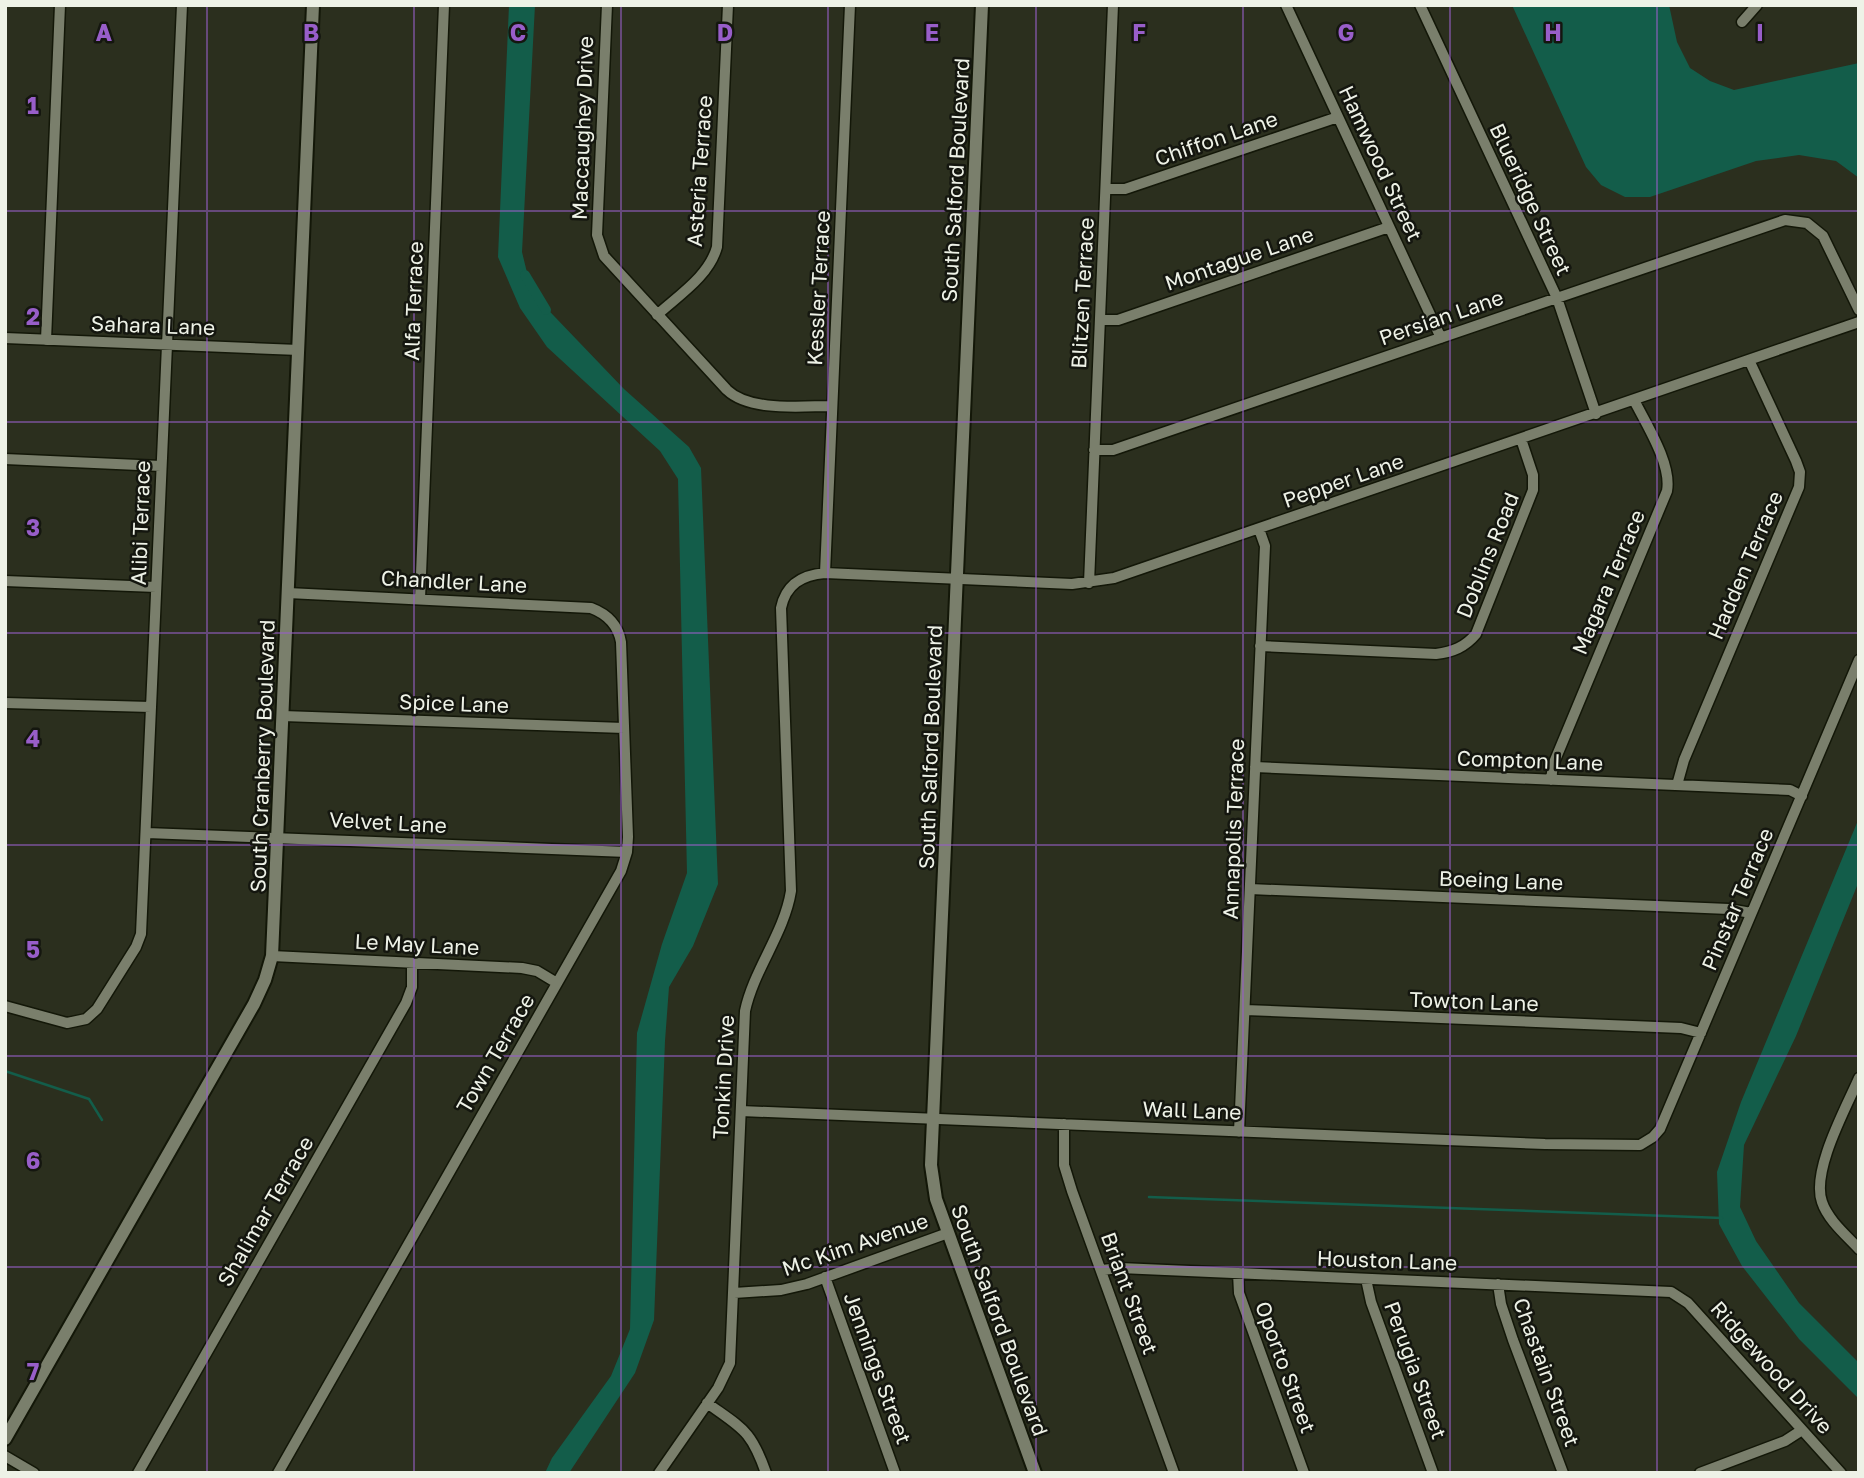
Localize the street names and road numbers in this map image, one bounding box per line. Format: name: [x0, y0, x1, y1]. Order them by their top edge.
street label: Maccaughey Drive: [566, 36, 598, 220]
street label: South Salford Boulevard: [936, 57, 974, 303]
street label: Hamwood Street: [1334, 81, 1428, 245]
street label: Asteria Terrace: [681, 94, 717, 248]
street label: Chiffon Lane: [1151, 105, 1281, 171]
street label: Blueridge Street: [1484, 119, 1578, 279]
street label: Kessler Terrace: [801, 210, 835, 366]
street label: Blitzen Terrace: [1065, 217, 1099, 369]
street label: Montague Lane: [1161, 220, 1317, 296]
street label: Alfa Terrace: [398, 241, 428, 361]
street label: Persian Lane: [1375, 284, 1507, 350]
street label: Sahara Lane: [90, 310, 216, 340]
street label: Pepper Lane: [1279, 447, 1407, 513]
street label: Alibi Terrace: [125, 460, 155, 586]
street label: Hadden Terrace: [1702, 487, 1788, 643]
street label: Doblins Road: [1450, 488, 1524, 622]
street label: Magara Terrace: [1566, 506, 1650, 658]
street label: Chandler Lane: [380, 564, 528, 598]
street label: South Cranberry Boulevard: [244, 619, 280, 893]
street label: South Salford Boulevard: [913, 624, 947, 870]
street label: Spice Lane: [399, 688, 509, 718]
street label: Annapolis Terrace: [1217, 738, 1249, 920]
street label: Compton Lane: [1456, 744, 1604, 776]
street label: Velvet Lane: [329, 806, 447, 838]
street label: Pinstar Terrace: [1695, 824, 1779, 974]
street label: Boeing Lane: [1438, 865, 1564, 895]
street label: Le May Lane: [354, 928, 480, 960]
street label: Towton Lane: [1409, 986, 1539, 1016]
street label: Town Terrace: [450, 989, 540, 1117]
street label: Tonkin Drive: [707, 1014, 739, 1140]
street label: Wall Lane: [1142, 1095, 1242, 1125]
street label: Shalimar Terrace: [211, 1131, 319, 1291]
street label: South Salford Boulevard: [946, 1201, 1054, 1439]
street label: Mc Kim Avenue: [779, 1207, 931, 1281]
street label: Briant Street: [1096, 1228, 1164, 1358]
street label: Houston Lane: [1316, 1245, 1458, 1275]
street label: Jennings Street: [838, 1289, 918, 1447]
street label: Chastain Street: [1508, 1294, 1586, 1450]
street label: Ridgewood Drive: [1705, 1295, 1839, 1439]
street label: Oporto Street: [1250, 1298, 1322, 1436]
street label: Perugia Street: [1379, 1298, 1453, 1442]

